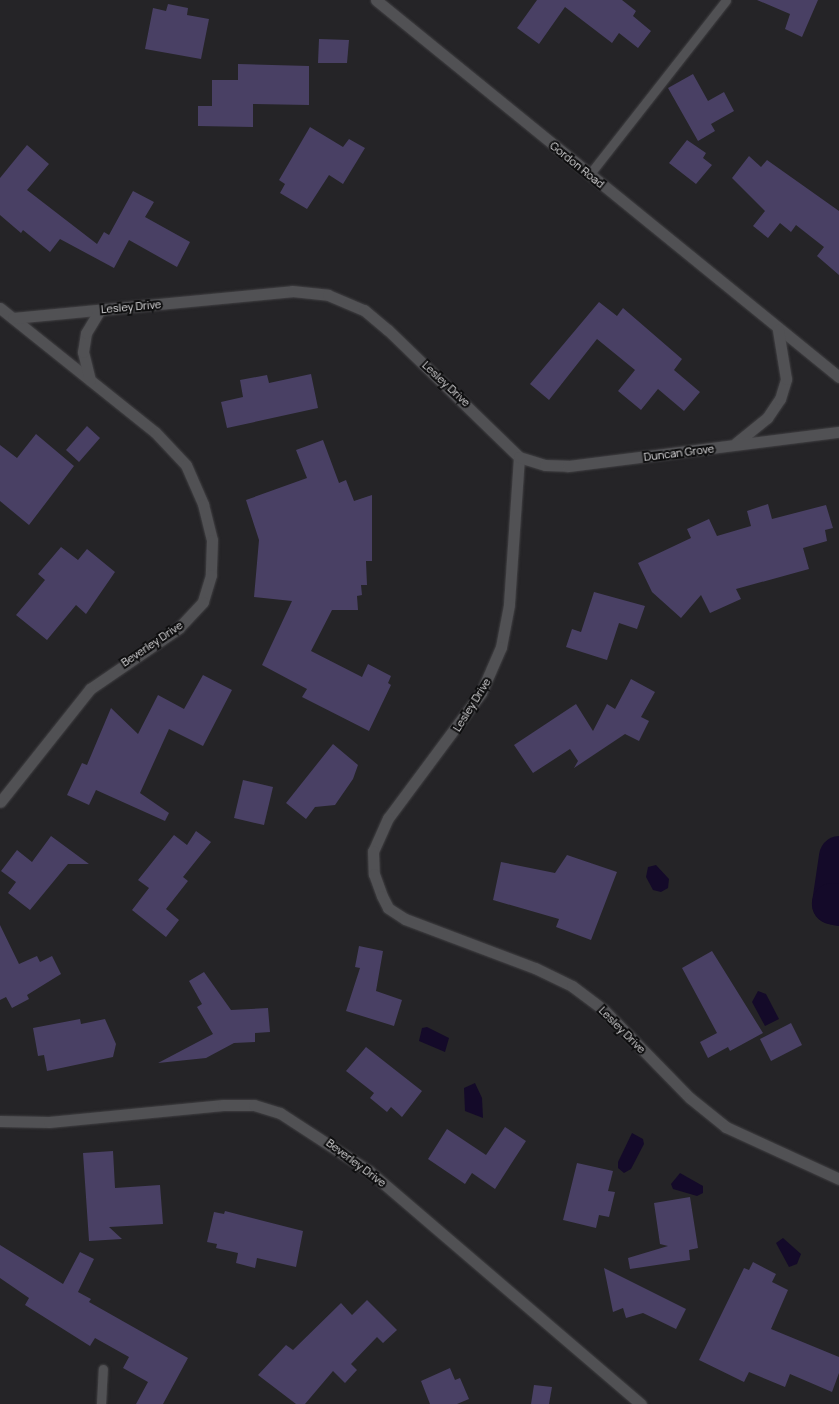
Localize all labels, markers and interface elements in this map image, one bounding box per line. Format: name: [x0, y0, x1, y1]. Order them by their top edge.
street label: Gordon Road: [547, 139, 607, 191]
street label: Lesley Drive: [100, 298, 162, 316]
street label: Lesley Drive: [419, 359, 473, 409]
street label: Duncan Grove: [643, 442, 715, 464]
street label: Beverley Drive: [119, 619, 185, 669]
street label: Lesley Drive: [450, 676, 494, 734]
street label: Lesley Drive: [596, 1004, 648, 1056]
street label: Beverley Drive: [324, 1136, 388, 1190]

